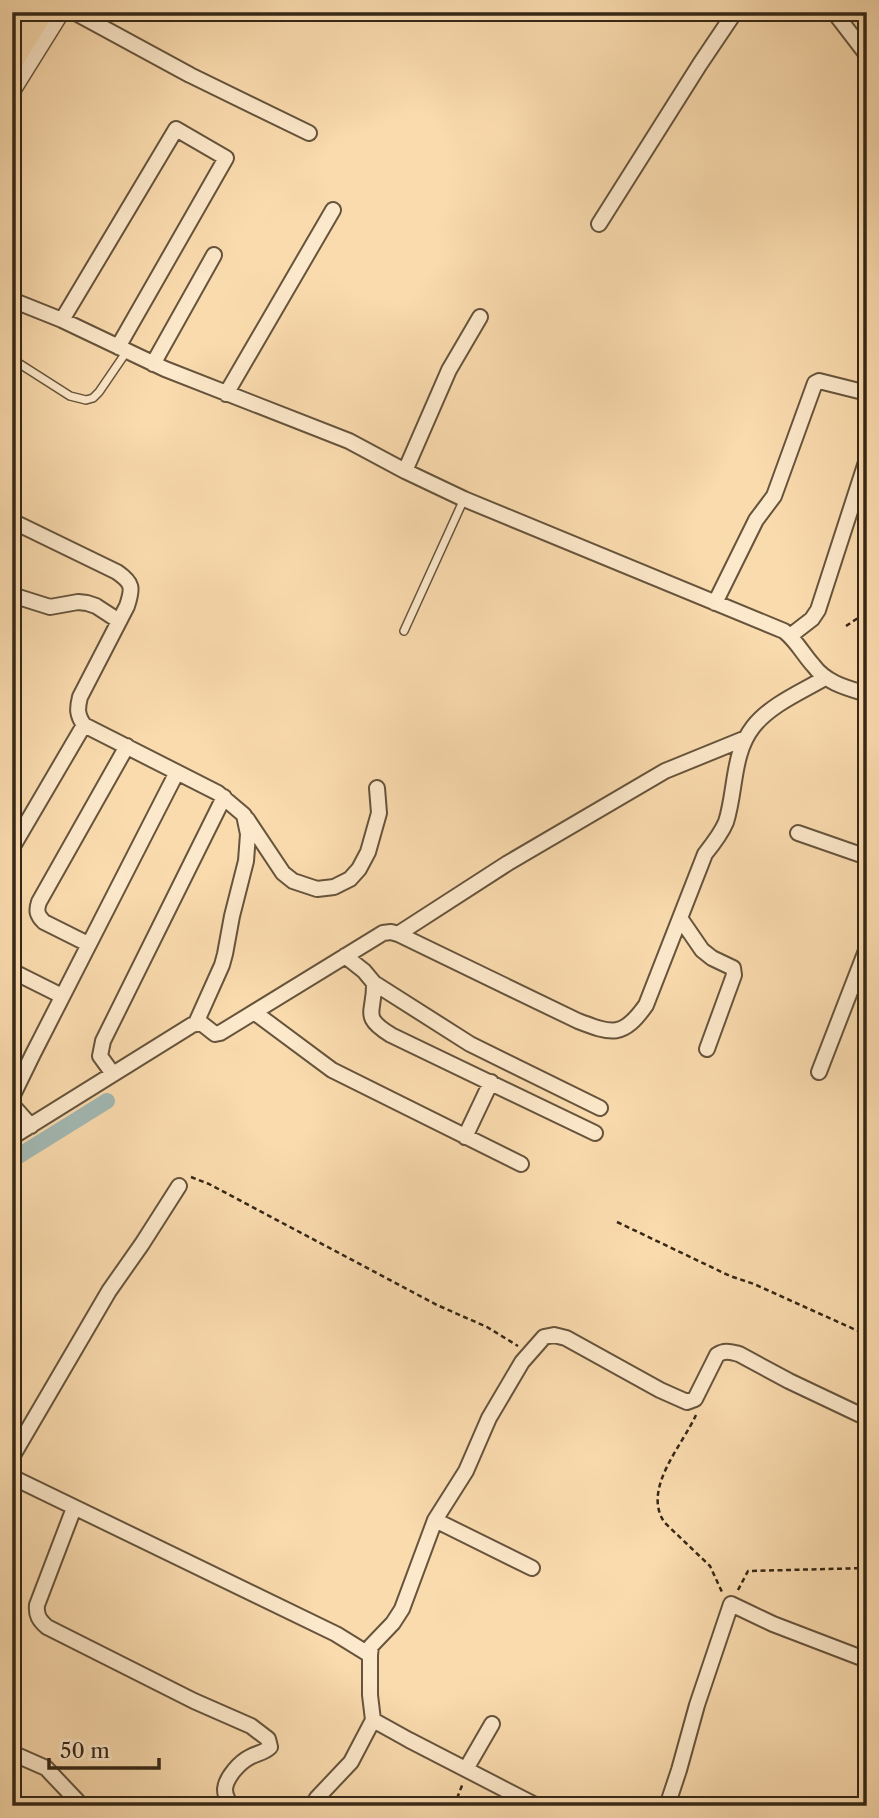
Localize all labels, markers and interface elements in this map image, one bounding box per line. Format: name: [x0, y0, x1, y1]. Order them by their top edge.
scale bar: [49, 1727, 159, 1771]
text: 50 m: [60, 1738, 110, 1763]

